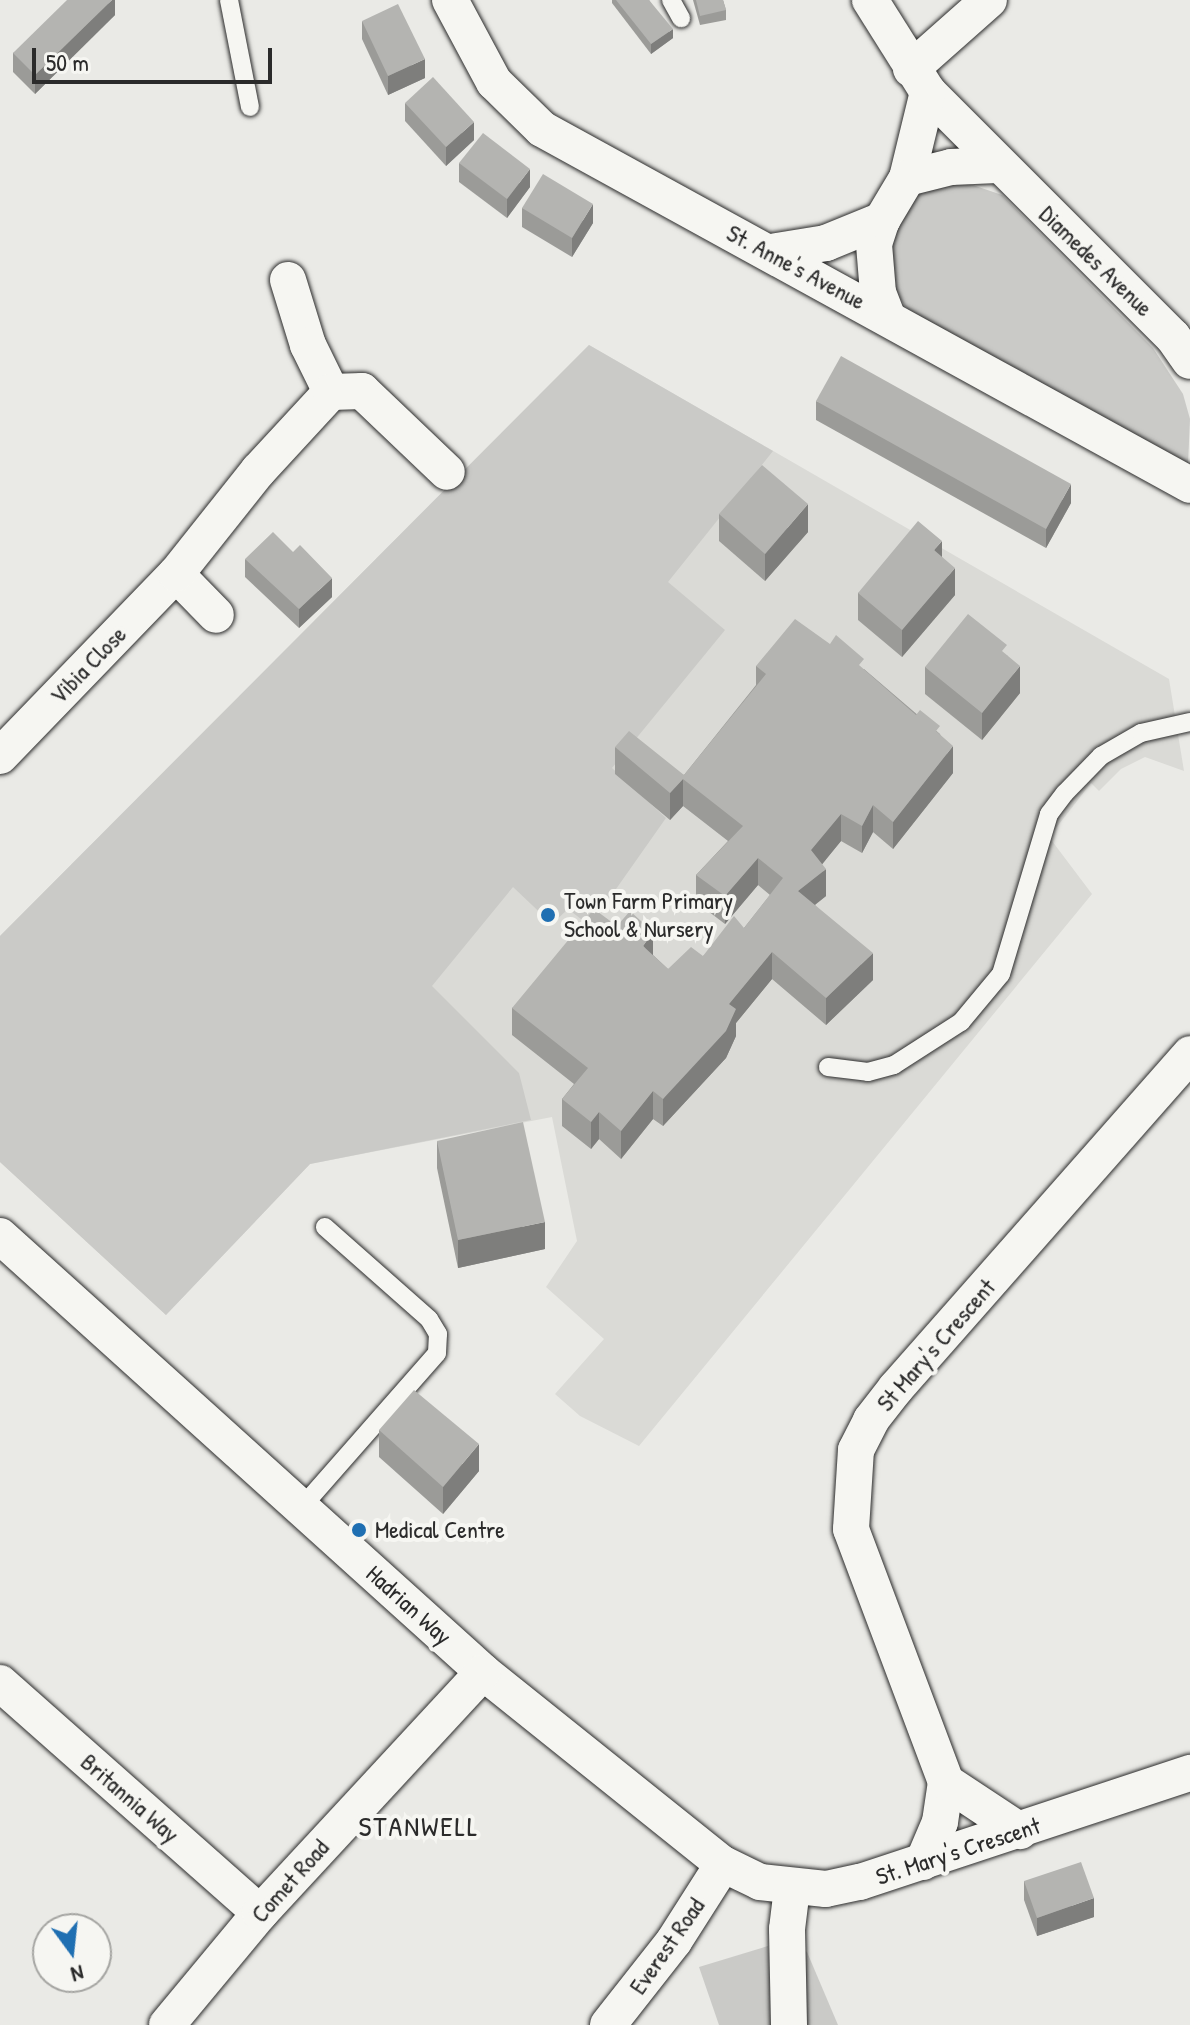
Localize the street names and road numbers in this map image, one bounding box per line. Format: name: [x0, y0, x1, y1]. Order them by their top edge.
street label: Diamedes Avenue: [1033, 200, 1159, 322]
street label: St. Anne's Avenue: [722, 219, 870, 315]
street label: Vibia Close: [44, 620, 132, 710]
street label: St Mary's Crescent: [871, 1273, 1001, 1417]
street label: Hadrian Way: [360, 1559, 458, 1651]
street label: Britannia Way: [75, 1748, 185, 1848]
street label: St. Mary's Crescent: [872, 1811, 1044, 1891]
street label: Comet Road: [245, 1834, 335, 1928]
street label: Everest Road: [623, 1892, 711, 2000]

